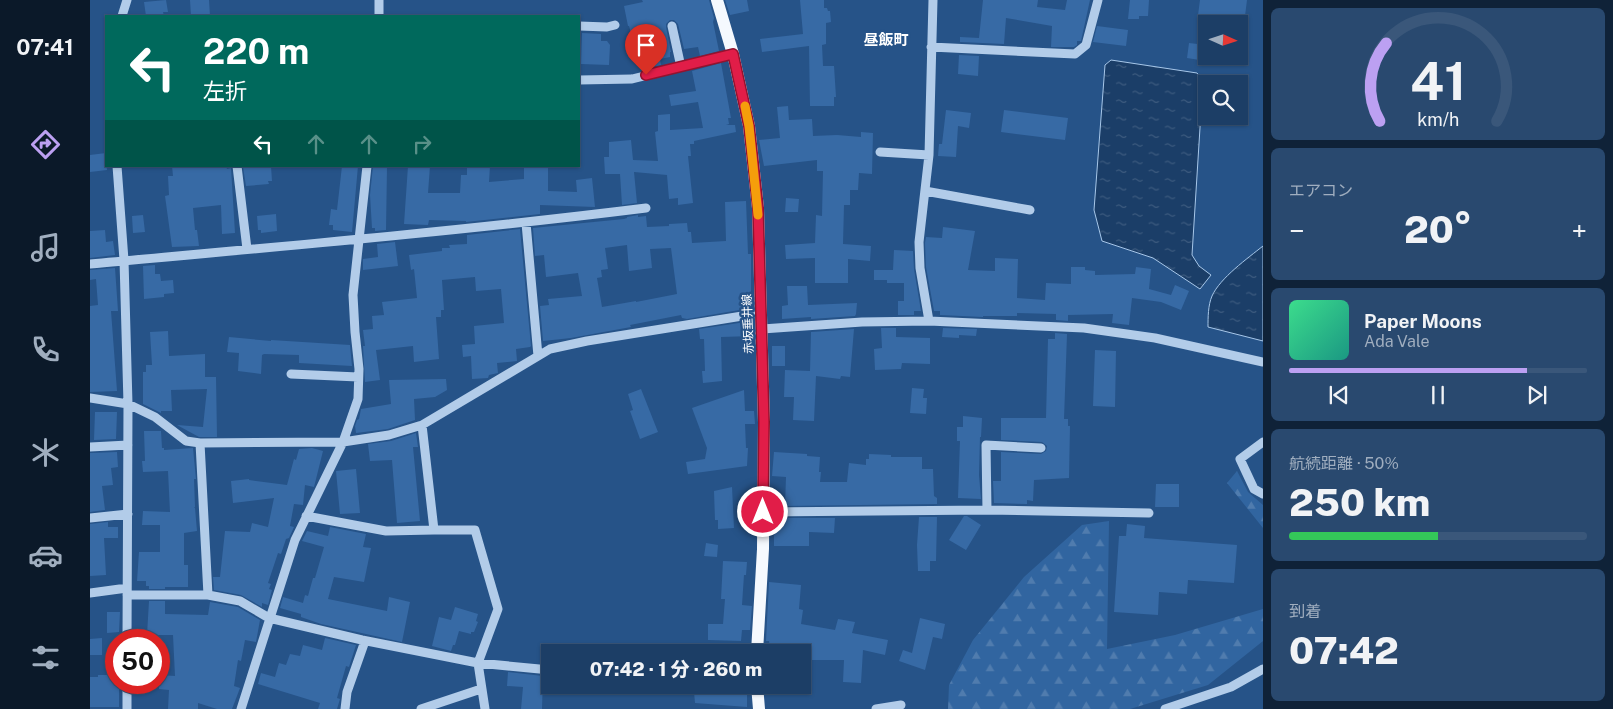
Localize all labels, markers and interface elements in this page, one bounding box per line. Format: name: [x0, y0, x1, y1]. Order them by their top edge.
north arrow: [1198, 15, 1248, 65]
map controls: [1198, 15, 1248, 125]
pin: [625, 24, 667, 75]
text: 220 m: [203, 31, 309, 72]
icon: arrive: [632, 31, 660, 59]
district label: 昼飯町: [863, 31, 909, 48]
text: 07:41: [16, 34, 74, 60]
icon: left: [120, 35, 185, 100]
text: 41: [1410, 51, 1466, 112]
button: search: [1198, 75, 1248, 125]
text: 左折: [203, 78, 247, 104]
text: km/h: [1417, 109, 1459, 130]
icon: directions: [28, 127, 63, 162]
icon: left: [249, 130, 277, 158]
icon: ahead: [302, 130, 330, 158]
icon: ahead: [355, 130, 383, 158]
icon: right: [408, 130, 436, 158]
text: エアコン: [1289, 181, 1353, 200]
text: 20°: [1404, 207, 1472, 252]
text: −: [1289, 214, 1305, 247]
text: +: [1571, 214, 1587, 247]
icon: music: [28, 230, 63, 265]
street label: 赤坂垂井線: [740, 294, 756, 354]
text: Paper Moons: [1364, 310, 1482, 332]
icon: phone: [28, 332, 63, 367]
text: Ada Vale: [1364, 332, 1429, 351]
icon: previous: [1325, 381, 1353, 409]
icon: pause: [1424, 381, 1452, 409]
icon: next: [1523, 381, 1551, 409]
icon: climate: [28, 435, 63, 470]
text: 航続距離 · 50%: [1289, 454, 1399, 473]
text: 250 km: [1289, 480, 1430, 525]
position arrow: [736, 485, 788, 537]
icon: car: [28, 538, 63, 573]
text: 到着: [1289, 602, 1321, 621]
text: 07:42: [1289, 628, 1399, 673]
speed limit sign: 50: [105, 629, 170, 694]
icon: filters: [28, 640, 63, 675]
text: 07:42 · 1 分 · 260 m: [590, 658, 762, 680]

